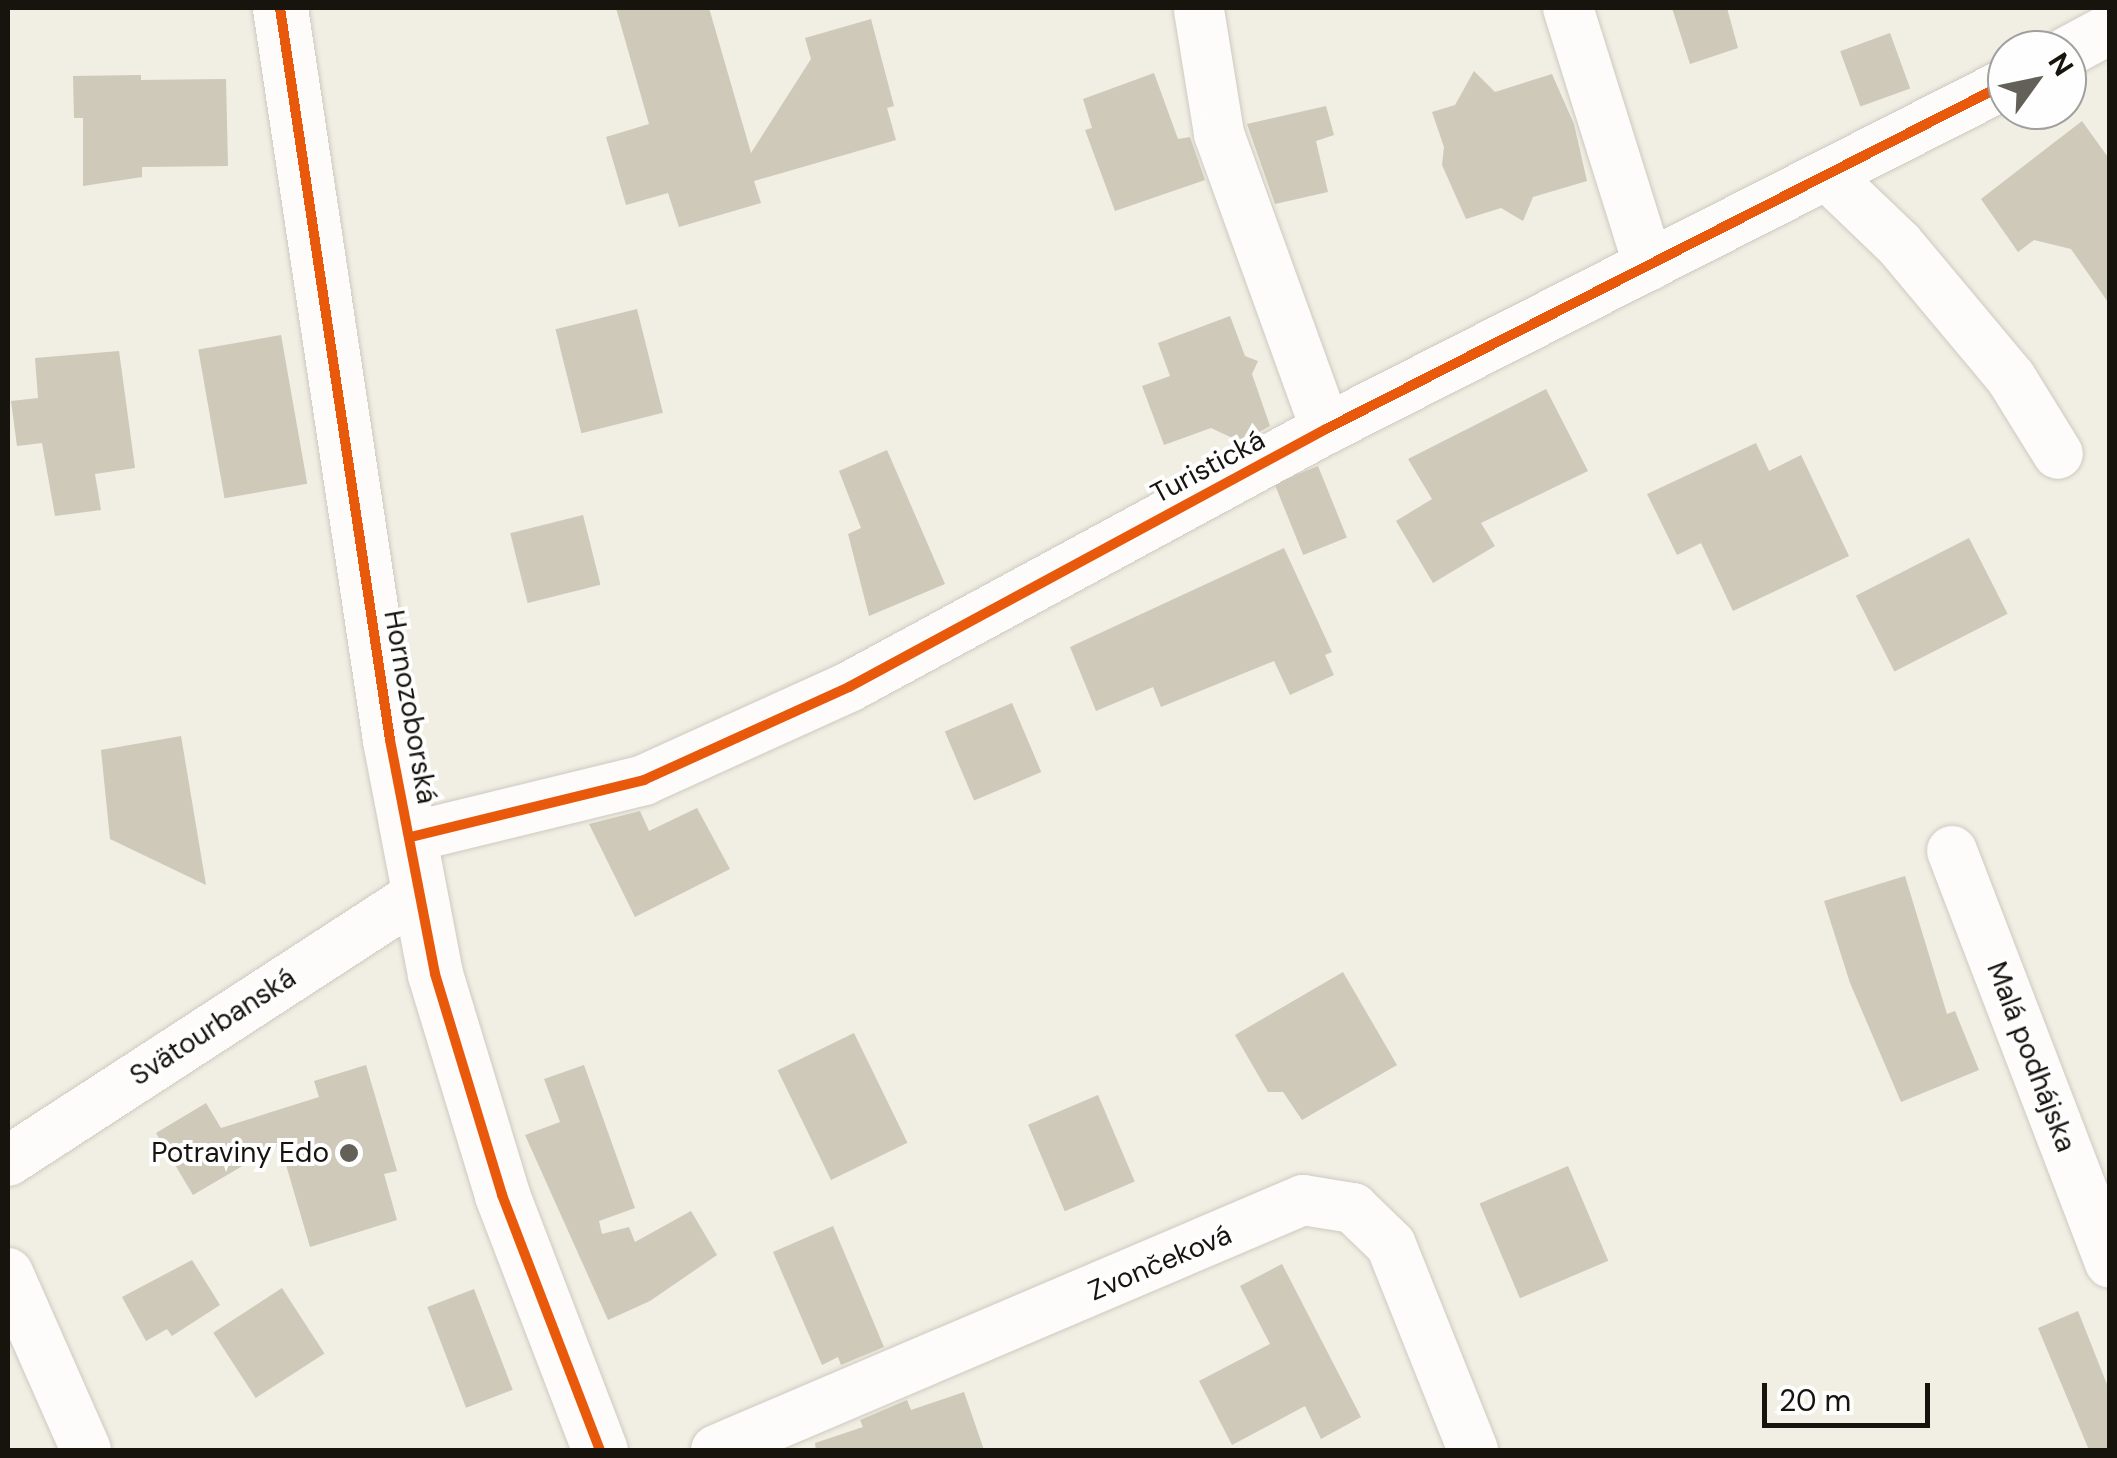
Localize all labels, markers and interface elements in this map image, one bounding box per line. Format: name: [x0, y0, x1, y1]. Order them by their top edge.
north arrow: [1987, 30, 2087, 130]
text: N: [2040, 46, 2082, 83]
street label: Turistická: [1145, 423, 1271, 511]
street label: Hornozoborská: [376, 608, 444, 806]
street label: Malá podhájska: [1979, 957, 2083, 1157]
street label: Svätourbanská: [124, 961, 302, 1093]
place label: Potraviny Edo: [151, 1136, 329, 1170]
marker: Potraviny Edo: [338, 1142, 360, 1164]
street label: Zvončeková: [1083, 1218, 1237, 1308]
scale bar: [1767, 1363, 1934, 1425]
text: 20 m: [1779, 1381, 1851, 1420]

